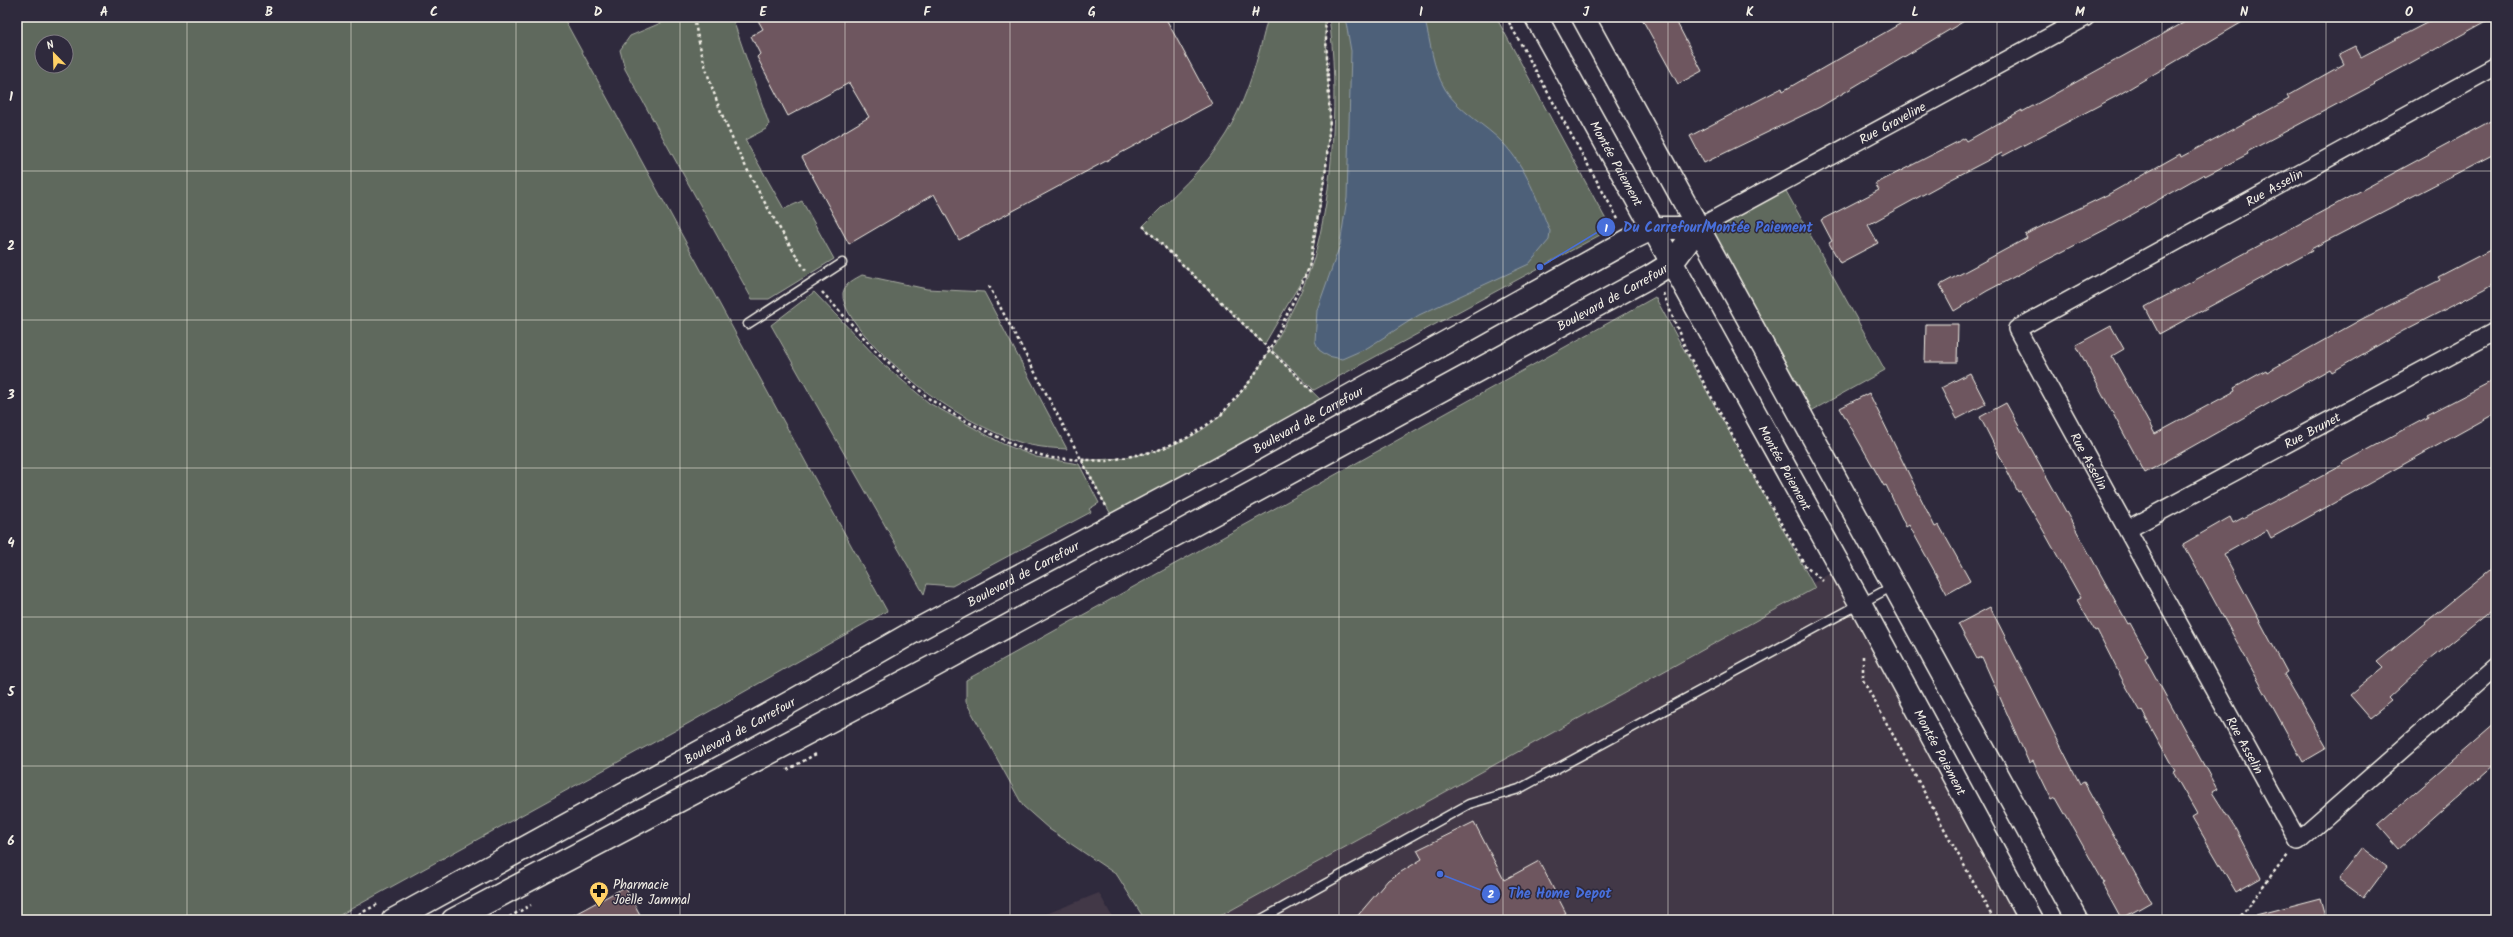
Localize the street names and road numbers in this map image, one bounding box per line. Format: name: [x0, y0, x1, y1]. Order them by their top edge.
street label: Rue Graveline: [1855, 97, 1930, 151]
street label: Montée Paiement: [1583, 117, 1648, 211]
street label: Rue Asselin: [2242, 164, 2307, 213]
street label: Boulevard de Carrefour: [1553, 258, 1673, 337]
street label: Boulevard de Carrefour: [1249, 381, 1369, 460]
street label: Rue Brunet: [2281, 407, 2346, 455]
street label: Montée Paiement: [1752, 422, 1817, 516]
street label: Rue Asselin: [2064, 429, 2113, 494]
street label: Boulevard de Carrefour: [964, 536, 1084, 613]
street label: Boulevard de Carrefour: [681, 692, 800, 771]
street label: Montée Paiement: [1907, 706, 1971, 801]
street label: Rue Asselin: [2220, 713, 2268, 778]

